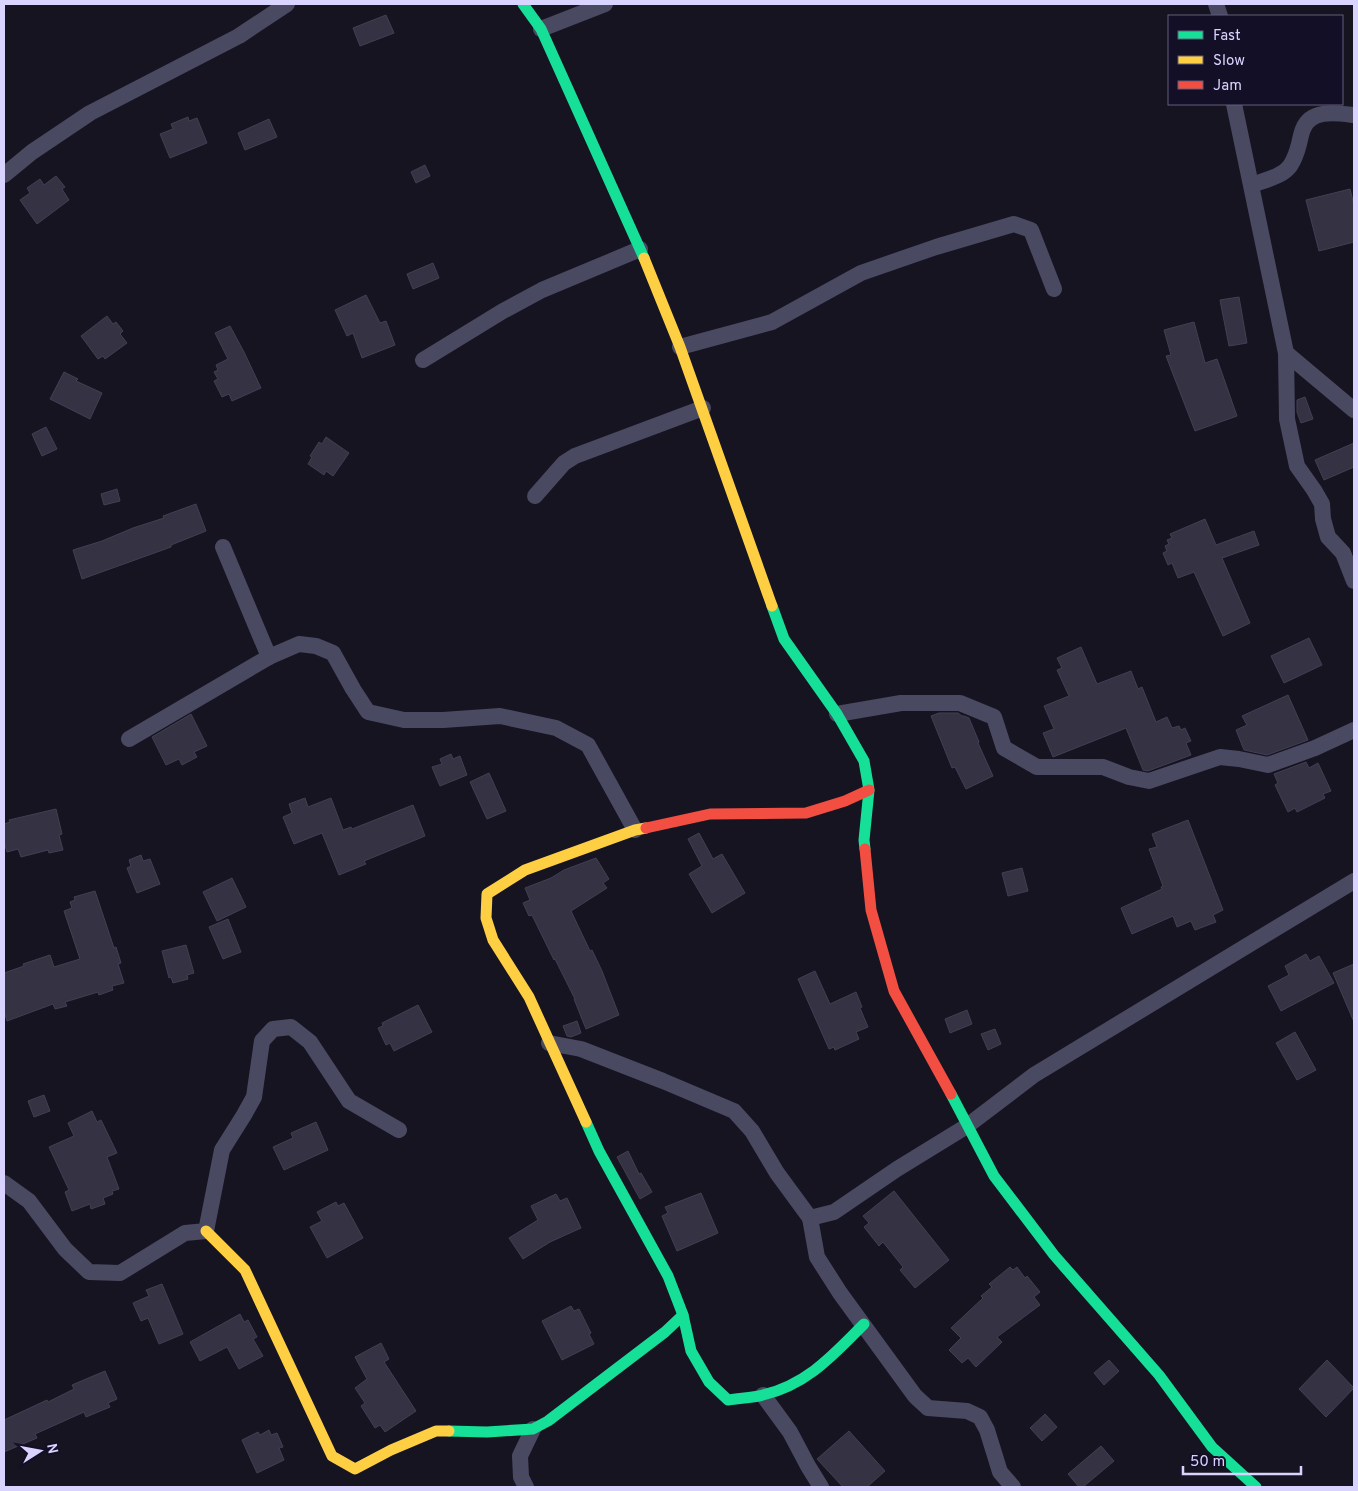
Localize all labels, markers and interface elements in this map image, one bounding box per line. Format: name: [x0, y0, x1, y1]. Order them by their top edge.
legend: [1168, 15, 1343, 105]
text: Fast: [1213, 27, 1241, 46]
text: Slow: [1213, 52, 1245, 71]
text: Jam: [1213, 77, 1242, 96]
north arrow: [15, 1426, 65, 1476]
text: N: [42, 1442, 61, 1455]
scale bar: [1183, 1444, 1300, 1476]
text: 50 m: [1190, 1453, 1225, 1472]

